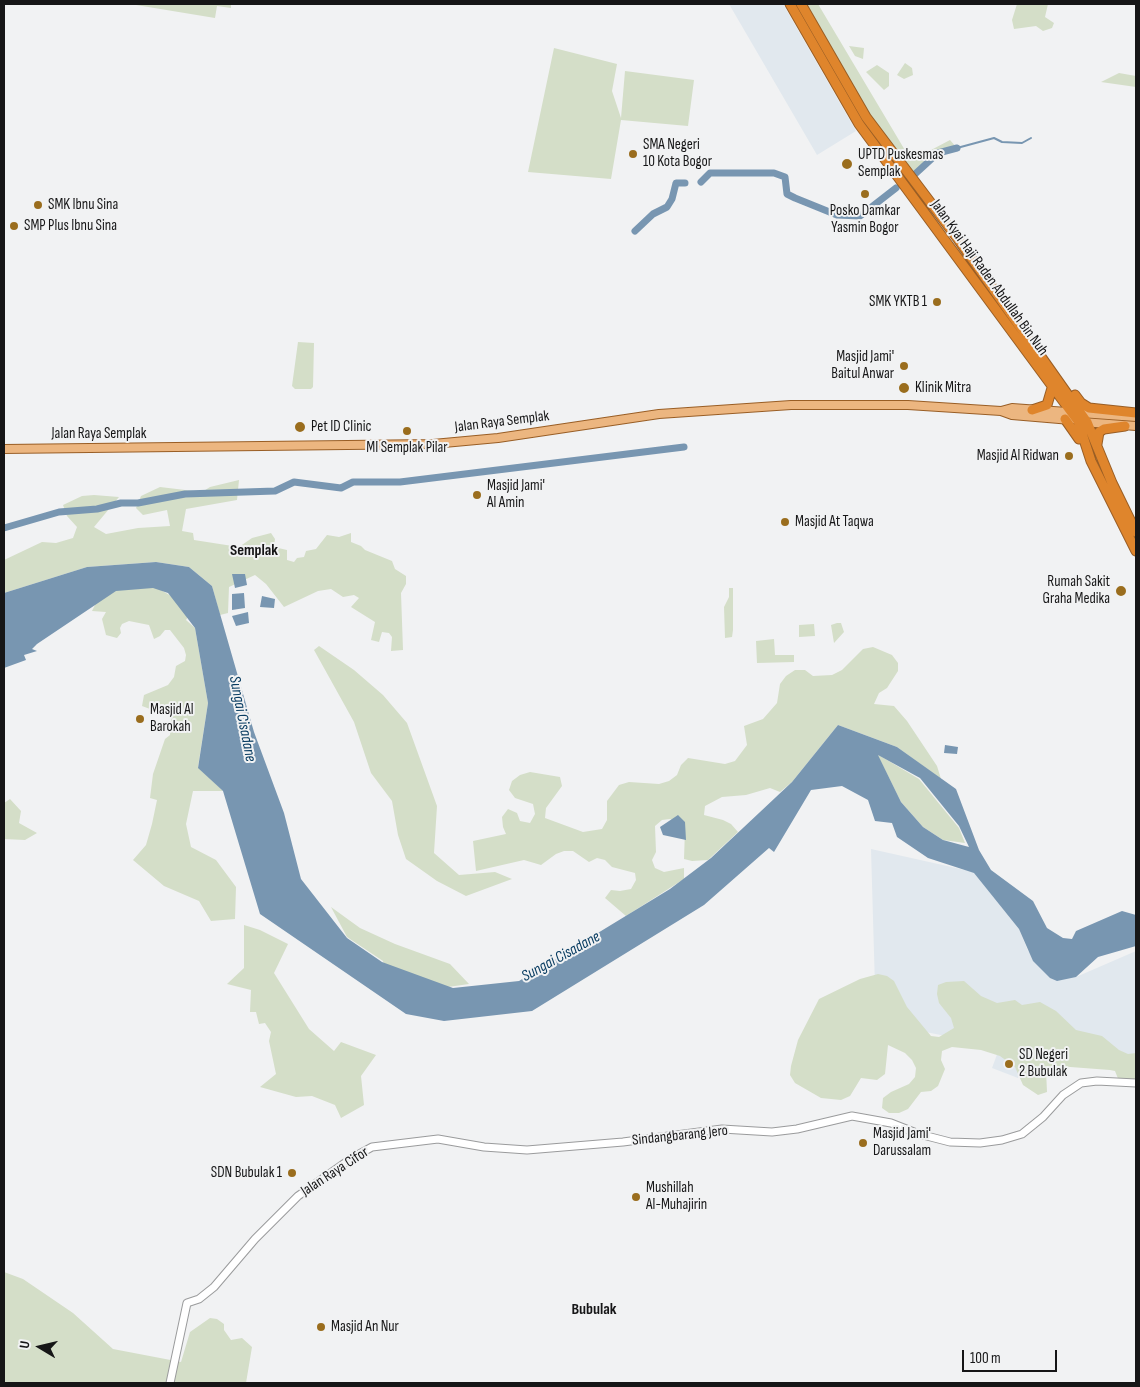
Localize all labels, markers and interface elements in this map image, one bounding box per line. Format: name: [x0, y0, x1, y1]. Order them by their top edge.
place label: SMA Negeri 10 Kota Bogor: [643, 136, 712, 171]
place label: UPTD Puskesmas Semplak: [858, 146, 943, 181]
marker: SMA Negeri 10 Kota Bogor: [627, 148, 639, 160]
marker: UPTD Puskesmas Semplak: [840, 157, 854, 171]
marker: Posko Damkar Yasmin Bogor: [859, 188, 871, 200]
place label: SMK Ibnu Sina: [48, 196, 118, 214]
street label: Jalan Kyai Haji Raden Abdullah Bin Nuh: [926, 197, 1052, 359]
marker: SMK Ibnu Sina: [32, 199, 44, 211]
place label: Posko Damkar Yasmin Bogor: [830, 202, 900, 237]
place label: SMP Plus Ibnu Sina: [24, 217, 117, 235]
marker: SMP Plus Ibnu Sina: [8, 220, 20, 232]
place label: SMK YKTB 1: [869, 293, 927, 311]
marker: SMK YKTB 1: [931, 296, 943, 308]
place label: Masjid Jami' Baitul Anwar: [831, 348, 894, 383]
marker: Masjid Jami' Baitul Anwar: [898, 360, 910, 372]
place label: Klinik Mitra: [915, 379, 971, 397]
marker: Klinik Mitra: [897, 381, 911, 395]
street label: Jalan Raya Semplak: [454, 407, 550, 437]
place label: Pet ID Clinic: [311, 418, 371, 436]
marker: Pet ID Clinic: [293, 420, 307, 434]
street label: Jalan Raya Semplak: [52, 425, 146, 443]
marker: MI Semplak Pilar: [401, 425, 413, 437]
place label: MI Semplak Pilar: [366, 439, 448, 457]
place label: Masjid Al Ridwan: [977, 447, 1059, 465]
marker: Masjid Al Ridwan: [1063, 450, 1075, 462]
place label: Masjid Jami' Al Amin: [487, 477, 545, 512]
marker: Masjid Jami' Al Amin: [471, 489, 483, 501]
place label: Masjid At Taqwa: [795, 513, 874, 531]
marker: Masjid At Taqwa: [779, 516, 791, 528]
district label: Semplak: [230, 541, 278, 561]
place label: Rumah Sakit Graha Medika: [1043, 573, 1110, 608]
marker: Rumah Sakit Graha Medika: [1114, 584, 1128, 598]
water label: Sungai Cisadane: [224, 674, 260, 764]
place label: Masjid Al Barokah: [150, 701, 194, 736]
marker: Masjid Al Barokah: [134, 713, 146, 725]
water label: Sungai Cisadane: [518, 928, 604, 986]
place label: SD Negeri 2 Bubulak: [1019, 1046, 1068, 1081]
marker: SD Negeri 2 Bubulak: [1003, 1058, 1015, 1070]
street label: Sindangbarang Jero: [631, 1122, 729, 1150]
place label: Masjid Jami' Darussalam: [873, 1125, 931, 1160]
marker: Masjid Jami' Darussalam: [857, 1137, 869, 1149]
street label: Jalan Raya Cifor: [298, 1143, 372, 1201]
place label: SDN Bubulak 1: [211, 1164, 282, 1182]
marker: SDN Bubulak 1: [286, 1167, 298, 1179]
place label: Mushillah Al-Muhajirin: [646, 1179, 707, 1214]
marker: Mushillah Al-Muhajirin: [630, 1191, 642, 1203]
district label: Bubulak: [571, 1300, 617, 1320]
place label: Masjid An Nur: [331, 1318, 399, 1336]
marker: Masjid An Nur: [315, 1321, 327, 1333]
north arrow: [15, 1322, 65, 1372]
text: U: [16, 1340, 34, 1350]
scale bar: [965, 1340, 1060, 1372]
text: 100 m: [970, 1349, 1001, 1368]

